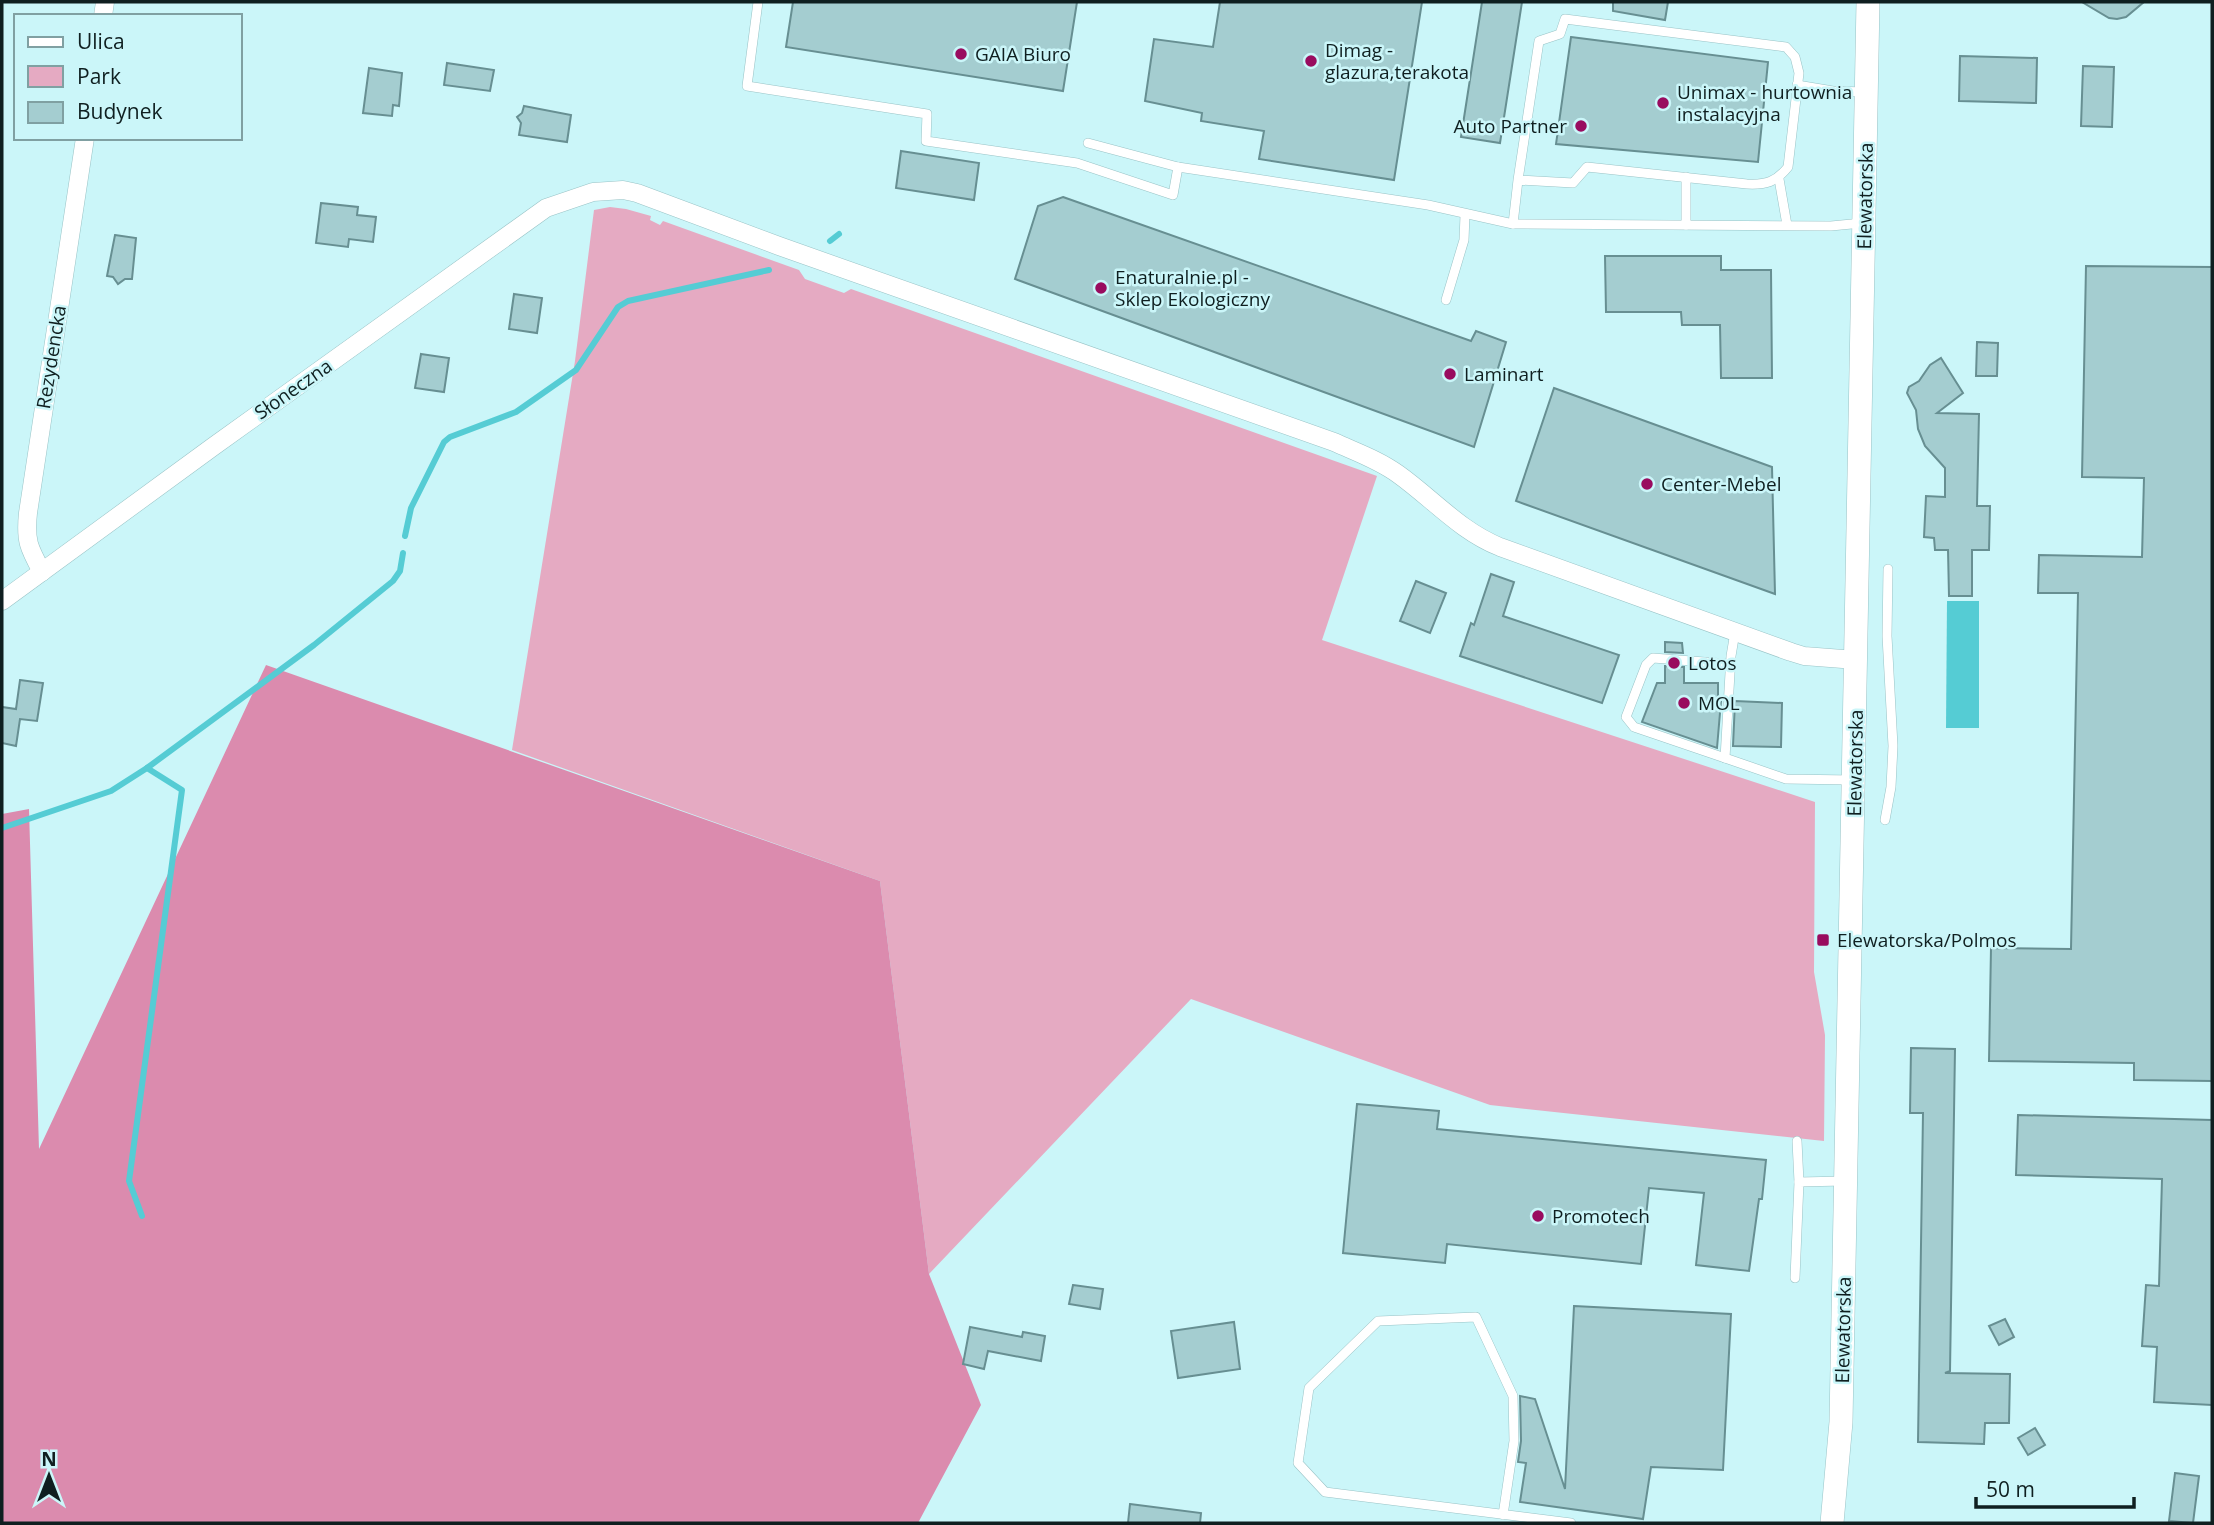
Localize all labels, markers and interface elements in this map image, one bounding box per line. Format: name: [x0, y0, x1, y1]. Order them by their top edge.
legend: [14, 14, 242, 140]
text: Ulica: [77, 27, 125, 55]
place label: Dimag - glazura,terakota: [1325, 37, 1469, 85]
place label: GAIA Biuro: [975, 41, 1071, 67]
marker: GAIA Biuro: [953, 46, 969, 62]
marker: Dimag - glazura,terakota: [1303, 53, 1319, 69]
text: Park: [77, 62, 121, 90]
place label: Unimax - hurtownia instalacyjna: [1677, 79, 1852, 127]
marker: Unimax - hurtownia instalacyjna: [1655, 95, 1671, 111]
text: Budynek: [77, 97, 163, 125]
place label: Auto Partner: [1454, 113, 1567, 139]
marker: Auto Partner: [1573, 118, 1589, 134]
street label: Elewatorska: [1851, 142, 1879, 250]
place label: Enaturalnie.pl - Sklep Ekologiczny: [1115, 264, 1270, 312]
marker: Enaturalnie.pl - Sklep Ekologiczny: [1093, 280, 1109, 296]
street label: Rezydencka: [30, 303, 72, 411]
street label: Słoneczna: [249, 353, 337, 425]
place label: Laminart: [1464, 361, 1544, 387]
marker: Laminart: [1442, 366, 1458, 382]
place label: Center-Mebel: [1661, 471, 1781, 497]
marker: Center-Mebel: [1639, 476, 1655, 492]
place label: Lotos: [1688, 650, 1737, 676]
marker: Lotos: [1666, 655, 1682, 671]
place label: MOL: [1698, 690, 1740, 716]
marker: MOL: [1676, 695, 1692, 711]
street label: Elewatorska: [1841, 709, 1869, 817]
place label: Elewatorska/Polmos: [1837, 927, 2017, 953]
marker: Elewatorska/Polmos: [1815, 932, 1831, 948]
place label: Promotech: [1552, 1203, 1650, 1229]
marker: Promotech: [1530, 1208, 1546, 1224]
street label: Elewatorska: [1829, 1276, 1857, 1384]
north arrow: [14, 1441, 84, 1511]
text: N: [41, 1446, 57, 1472]
scale bar: [1976, 1466, 2134, 1510]
text: 50 m: [1986, 1475, 2035, 1503]

